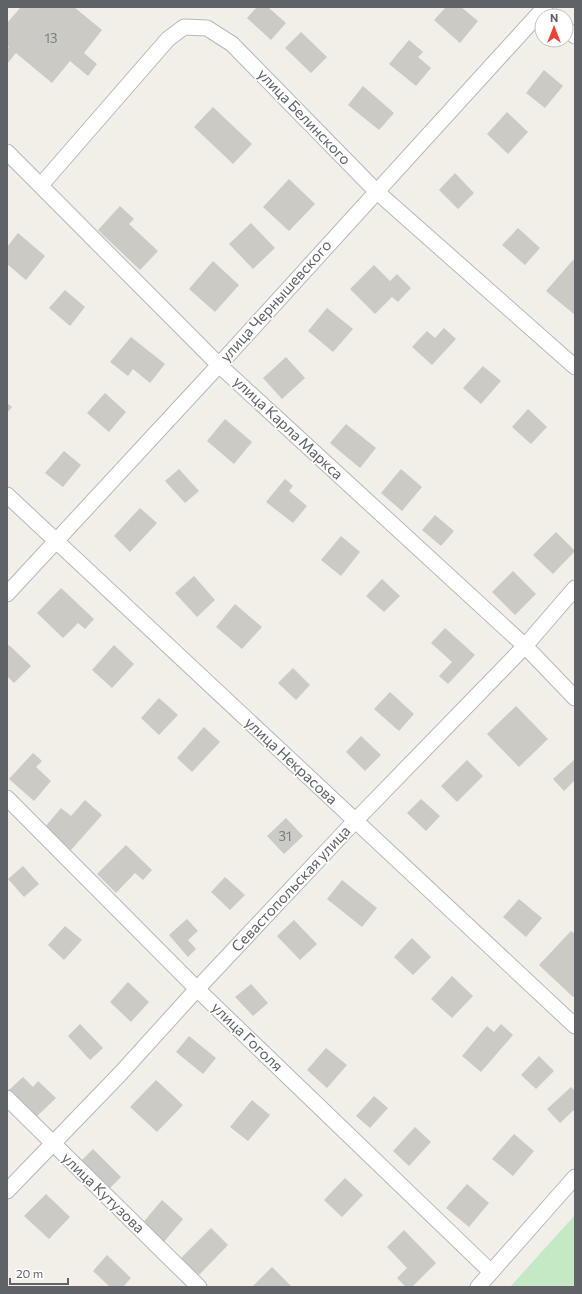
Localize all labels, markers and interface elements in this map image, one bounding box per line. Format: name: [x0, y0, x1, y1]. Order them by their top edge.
north arrow: [534, 8, 574, 48]
text: N: [550, 11, 558, 24]
house number: 13: [45, 30, 57, 46]
street label: улица Белинского: [254, 65, 355, 168]
street label: улица Чернышевского: [216, 236, 335, 365]
street label: улица Карла Маркса: [230, 372, 347, 483]
street label: улица Некрасова: [242, 713, 342, 808]
street label: Севастопольская улица: [227, 821, 353, 955]
house number: 31: [279, 828, 291, 844]
street label: улица Гоголя: [208, 998, 287, 1075]
street label: улица Кутузова: [59, 1148, 149, 1236]
scale bar: [10, 1260, 68, 1286]
text: 20 m: [16, 1266, 43, 1280]

